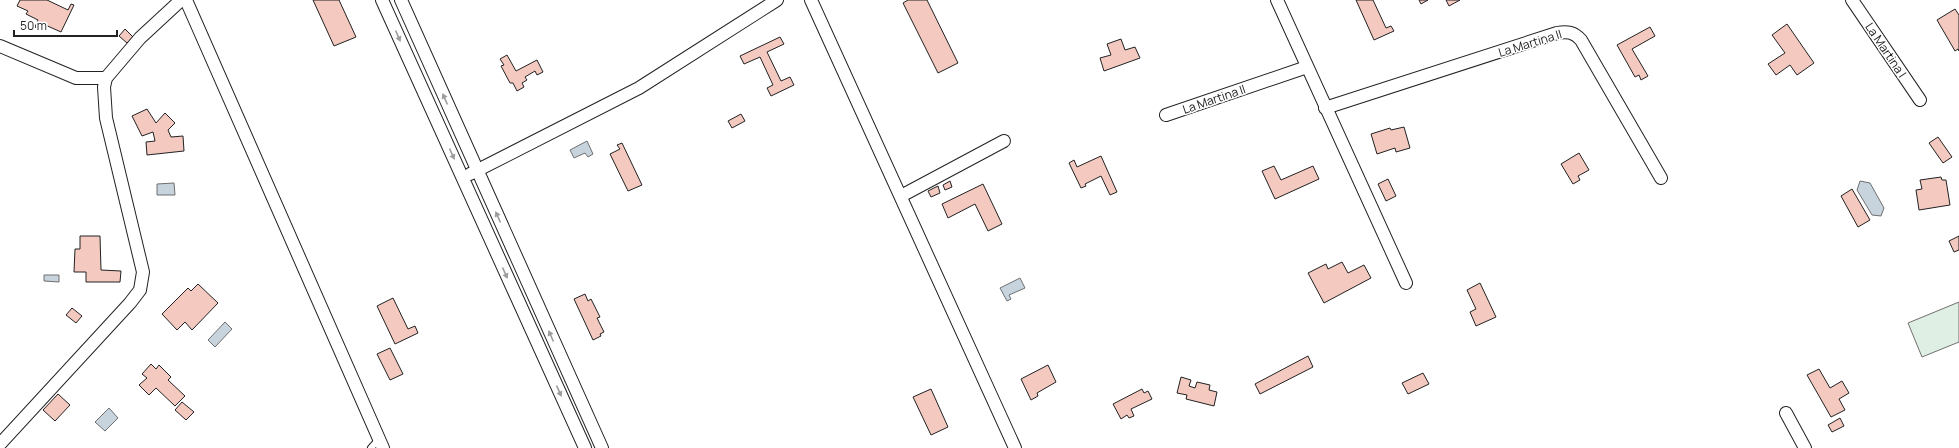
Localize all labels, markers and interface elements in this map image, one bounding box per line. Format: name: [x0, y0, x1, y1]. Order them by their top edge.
scale bar: [14, 12, 117, 38]
text: 50 m: [20, 17, 47, 34]
street label: La Martina I: [1861, 19, 1911, 81]
street label: La Martina II: [1496, 25, 1564, 61]
one-way arrow: [395, 30, 401, 41]
street label: La Martina II: [1180, 80, 1248, 118]
one-way arrow: [442, 93, 448, 104]
one-way arrow: [449, 148, 455, 160]
one-way arrow: [495, 212, 501, 223]
one-way arrow: [502, 267, 508, 278]
one-way arrow: [548, 330, 554, 342]
one-way arrow: [556, 385, 562, 397]

